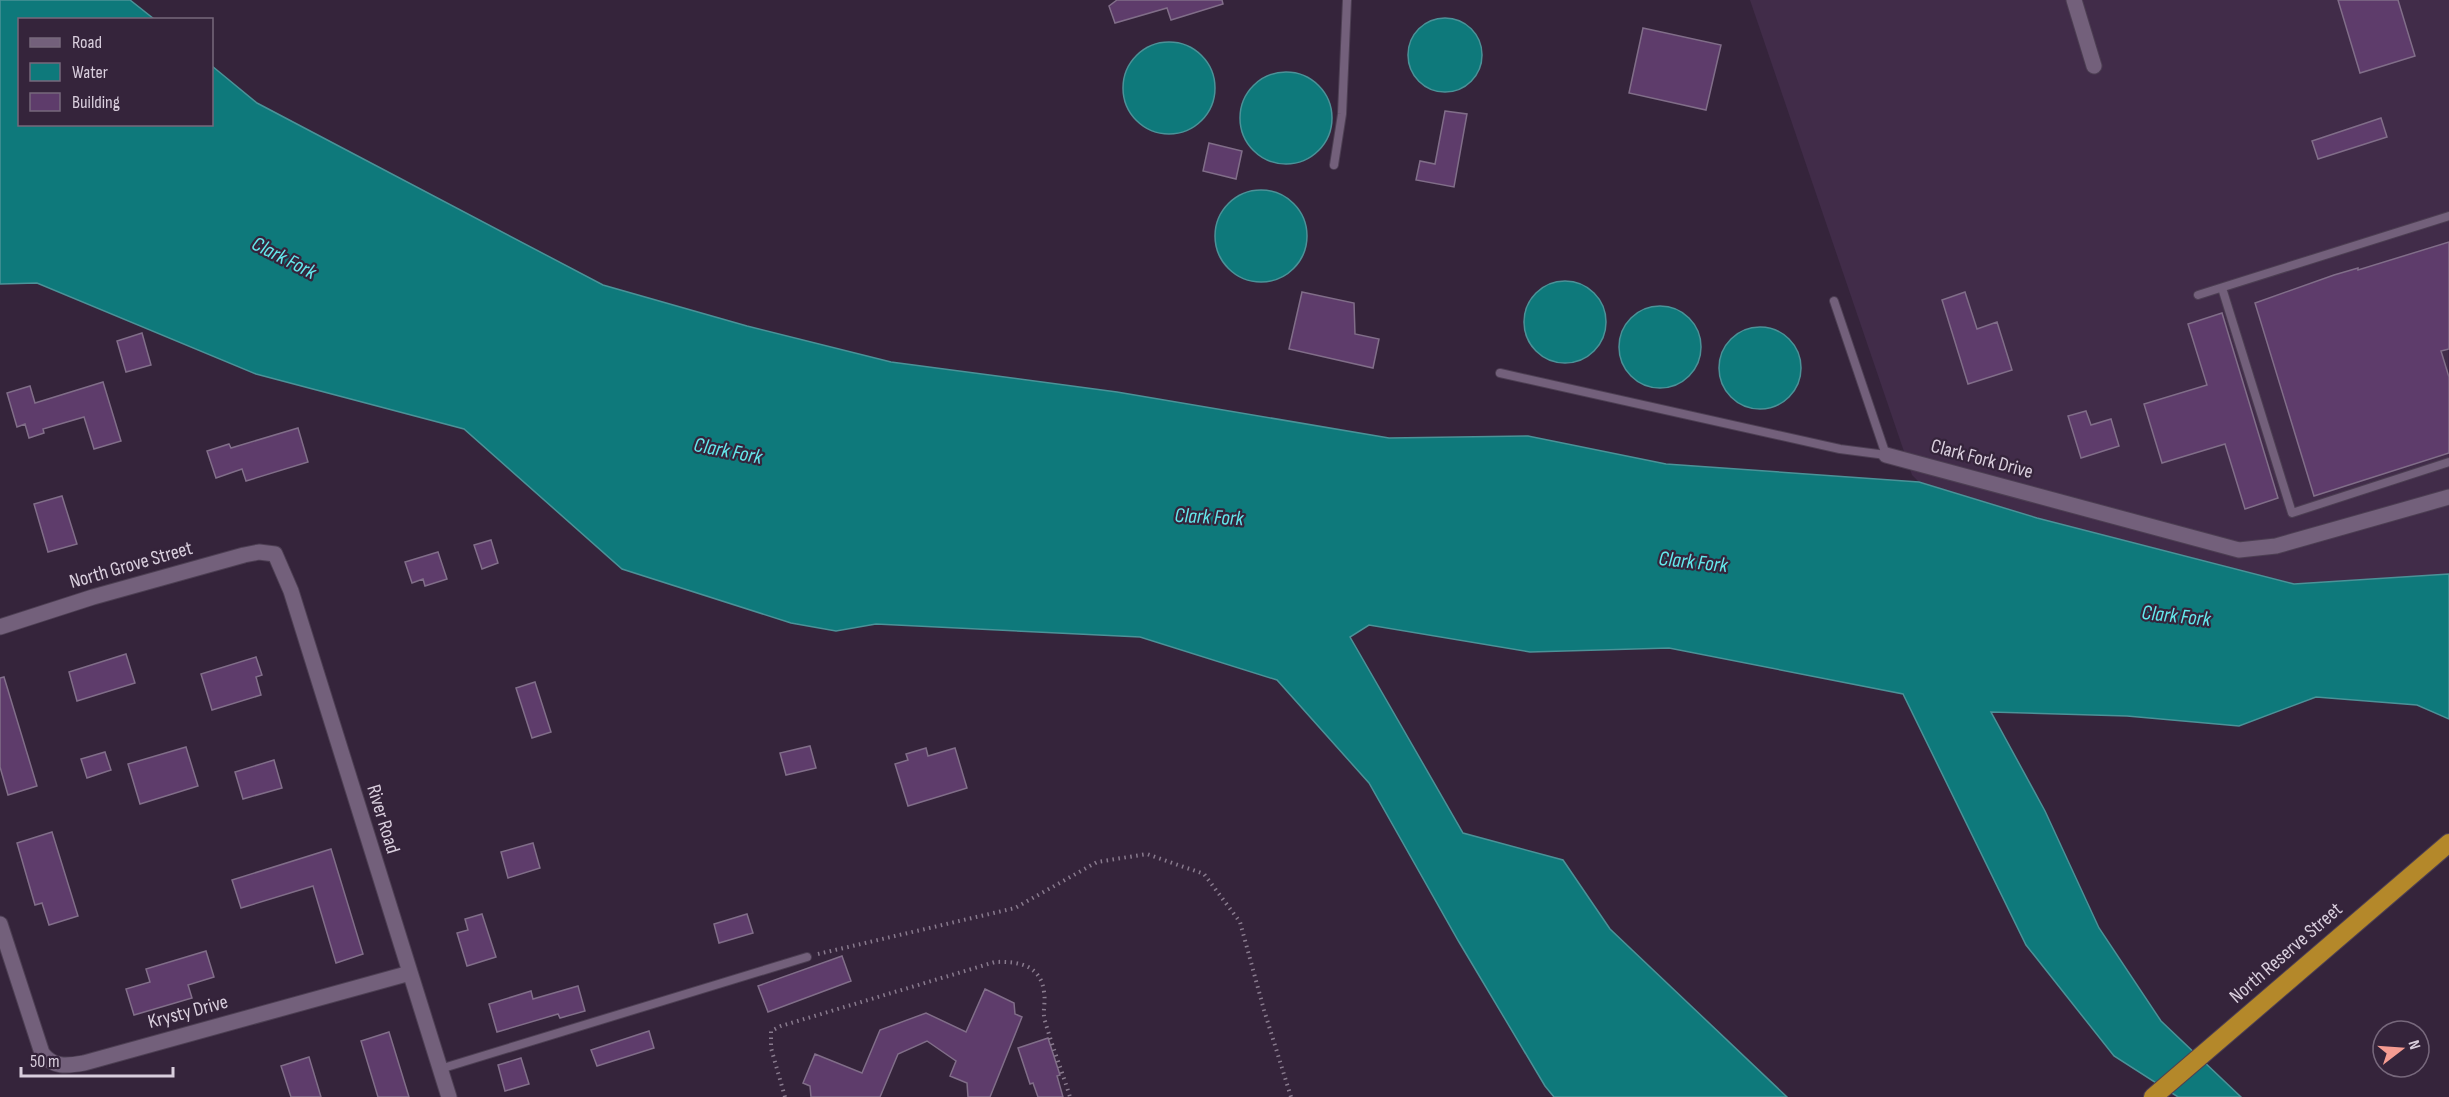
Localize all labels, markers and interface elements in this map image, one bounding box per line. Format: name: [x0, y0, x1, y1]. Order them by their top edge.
legend: [18, 18, 213, 126]
text: Road: [72, 32, 102, 53]
text: Water: [72, 62, 108, 83]
text: Building: [72, 92, 120, 113]
water label: Clark Fork: [248, 231, 321, 285]
water label: Clark Fork: [692, 432, 765, 470]
street label: Clark Fork Drive: [1928, 434, 2036, 484]
water label: Clark Fork: [1174, 503, 1245, 531]
street label: North Grove Street: [67, 536, 195, 594]
water label: Clark Fork: [1657, 546, 1730, 578]
water label: Clark Fork: [2140, 600, 2213, 632]
street label: River Road: [361, 782, 405, 856]
street label: North Reserve Street: [2225, 898, 2347, 1008]
street label: Krysty Drive: [145, 990, 231, 1034]
north arrow: [2371, 1019, 2431, 1079]
text: N: [2404, 1038, 2424, 1052]
scale bar: [21, 1040, 172, 1078]
text: 50 m: [30, 1051, 60, 1072]

